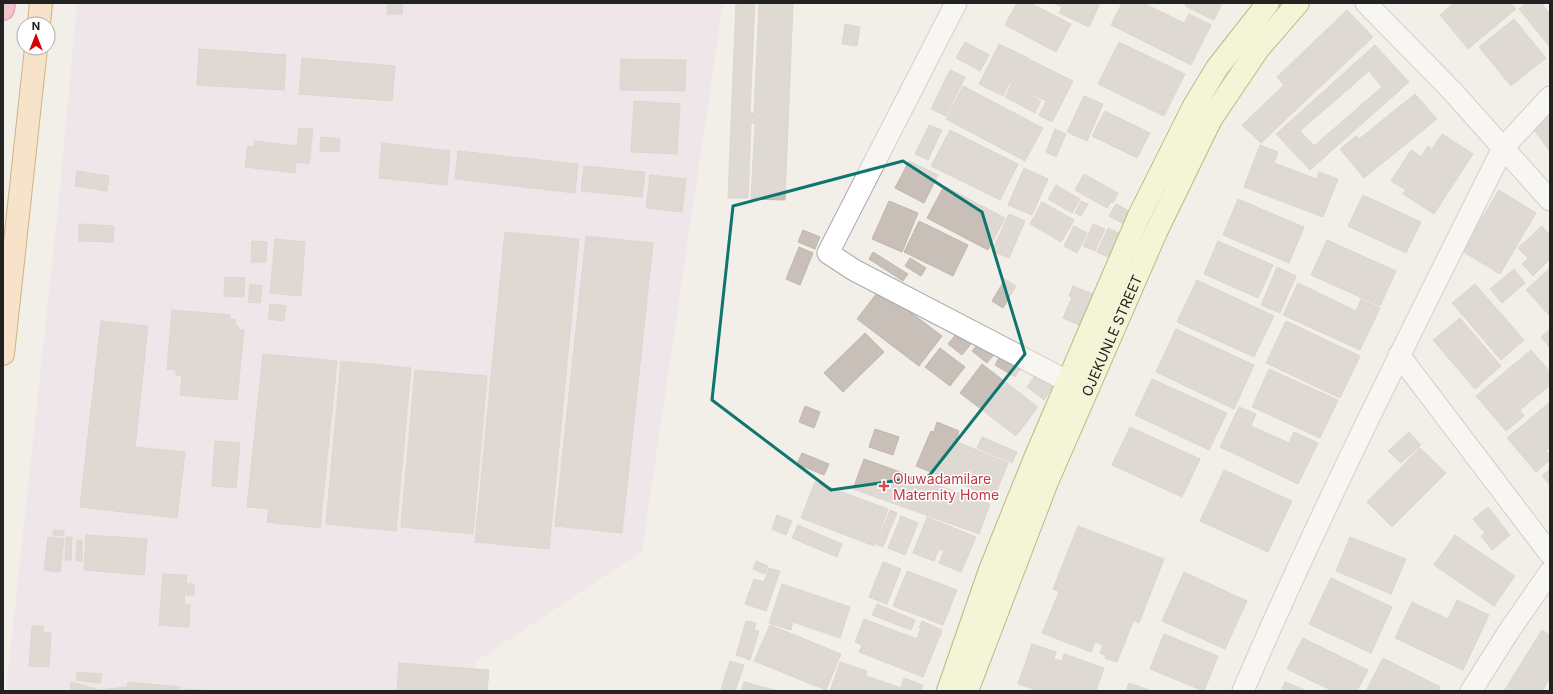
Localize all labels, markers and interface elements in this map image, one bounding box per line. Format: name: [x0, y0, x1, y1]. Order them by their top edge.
north arrow: [16, 16, 56, 56]
text: N: [32, 19, 40, 33]
street label: OJEKUNLE STREET: [1077, 272, 1145, 398]
place label: Oluwadamilare Maternity Home: [893, 470, 999, 503]
marker: Oluwadamilare Maternity Home: [878, 480, 890, 492]

